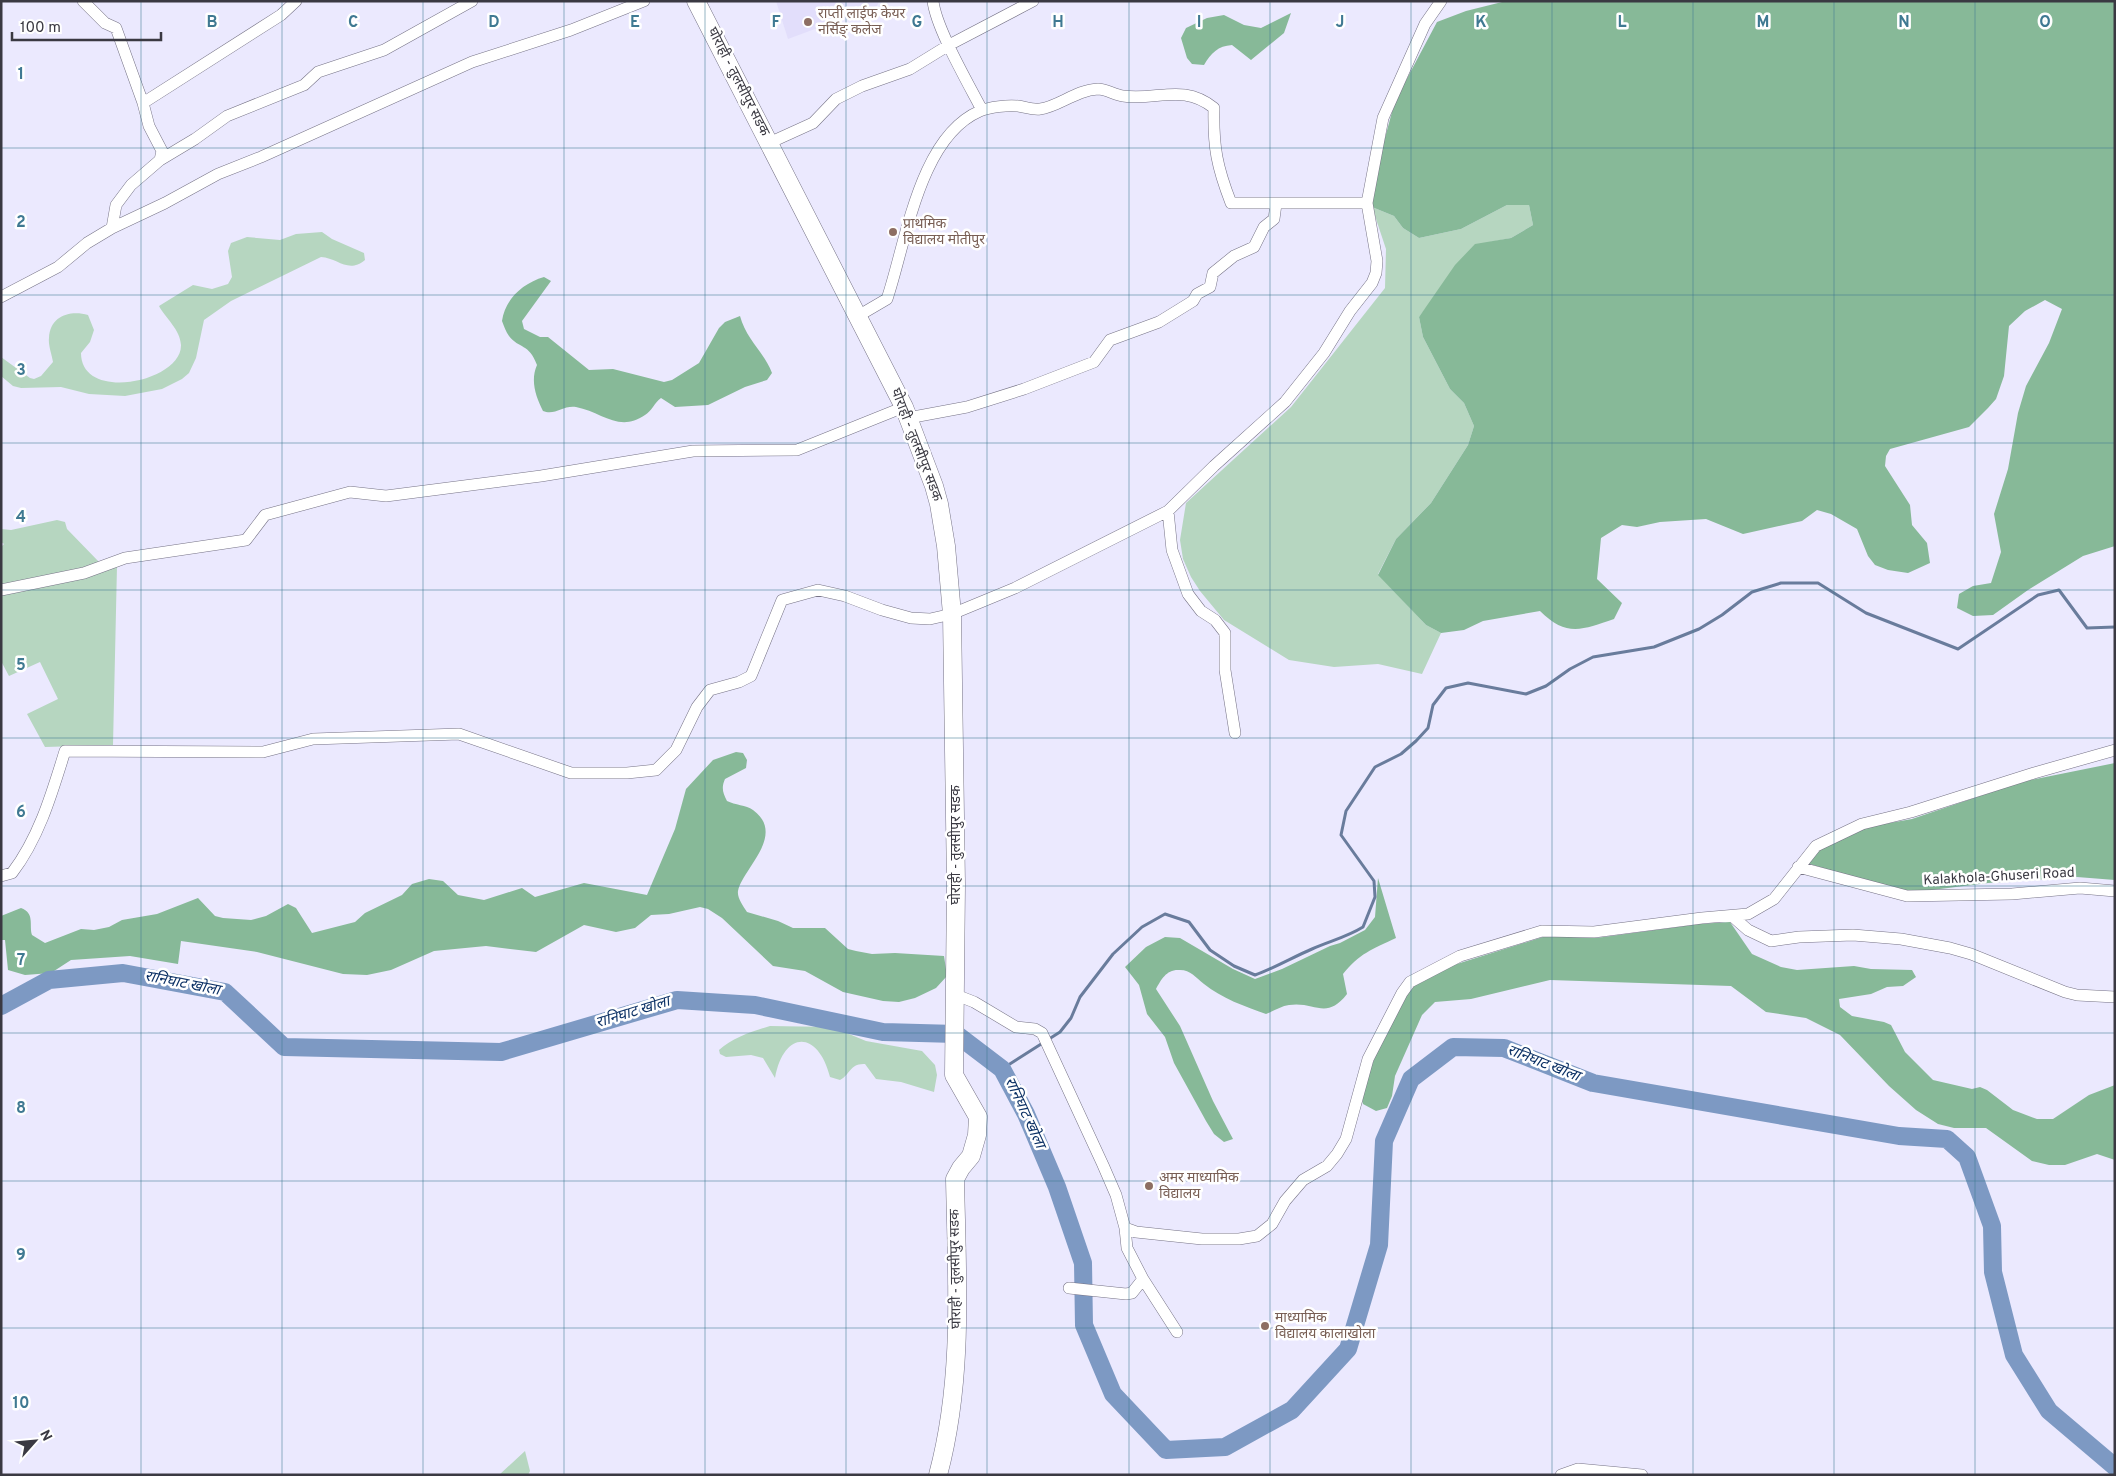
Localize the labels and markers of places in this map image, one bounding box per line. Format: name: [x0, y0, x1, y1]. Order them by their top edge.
place label: राप्ती लाईफ केयर नर्सिङ् कलेज: [818, 4, 906, 39]
marker: राप्ती लाईफ केयर नर्सिङ् कलेज: [802, 16, 814, 28]
place label: प्राथमिक विद्यालय मोतीपुर: [903, 215, 985, 249]
marker: प्राथमिक विद्यालय मोतीपुर: [887, 226, 899, 238]
place label: अमर माध्यामिक विद्यालय: [1159, 1169, 1239, 1203]
marker: अमर माध्यामिक विद्यालय: [1143, 1180, 1155, 1192]
place label: माध्यामिक विद्यालय कालाखोला: [1275, 1309, 1376, 1343]
marker: माध्यामिक विद्यालय कालाखोला: [1259, 1320, 1271, 1332]

